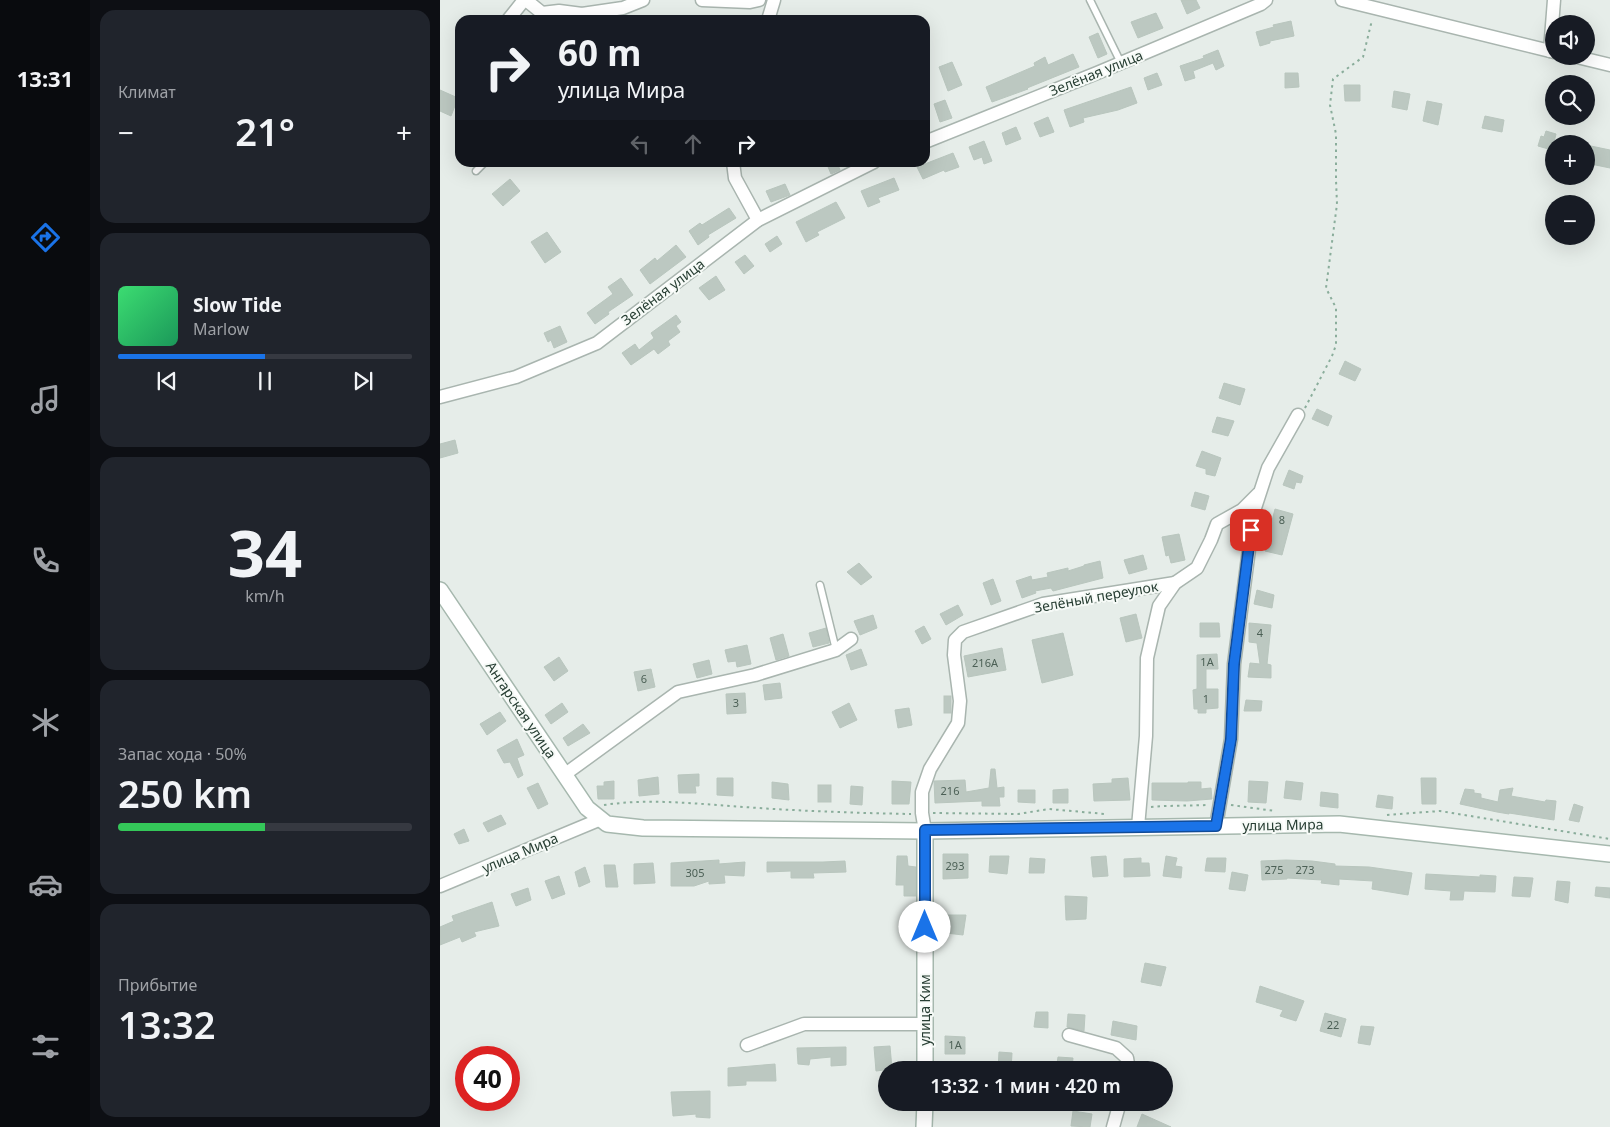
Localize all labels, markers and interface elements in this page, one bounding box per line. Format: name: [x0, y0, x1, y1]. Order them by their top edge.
map controls: [1545, 15, 1595, 245]
button: sound: [1545, 15, 1595, 65]
text: 60 m: [558, 29, 641, 76]
icon: right: [475, 35, 540, 100]
street label: Зелёная улица: [1046, 45, 1146, 100]
text: 13:31: [17, 63, 73, 93]
text: улица Мира: [558, 74, 685, 104]
button: search: [1545, 75, 1595, 125]
text: Климат: [118, 81, 176, 103]
text: 21°: [235, 105, 295, 157]
text: −: [118, 113, 134, 151]
text: +: [396, 113, 412, 151]
icon: left: [626, 130, 654, 158]
icon: ahead: [679, 130, 707, 158]
icon: right: [732, 130, 760, 158]
button: +: [1545, 135, 1595, 185]
button: −: [1545, 195, 1595, 245]
icon: directions: [28, 220, 63, 255]
street label: Зелёная улица: [617, 254, 708, 329]
text: Slow Tide: [193, 292, 282, 318]
text: Marlow: [193, 318, 249, 340]
icon: previous: [153, 367, 181, 395]
icon: pause: [251, 367, 279, 395]
icon: next: [349, 367, 377, 395]
icon: music: [28, 382, 63, 417]
text: 34: [228, 508, 302, 596]
pin: [1230, 509, 1272, 551]
house number: 8: [1279, 512, 1285, 527]
icon: arrive: [1237, 516, 1265, 544]
icon: phone: [28, 543, 63, 578]
street label: Зелёный переулок: [1032, 576, 1160, 617]
text: km/h: [245, 585, 285, 607]
house number: 4: [1257, 625, 1264, 640]
house number: 1А: [1200, 654, 1215, 669]
house number: 216А: [972, 655, 999, 670]
street label: Ангарская улица: [482, 657, 561, 762]
house number: 6: [641, 671, 647, 686]
house number: 1: [1203, 691, 1209, 706]
house number: 3: [733, 695, 739, 710]
icon: climate: [28, 705, 63, 740]
text: Запас хода · 50%: [118, 743, 247, 765]
text: 250 km: [118, 767, 252, 819]
house number: 216: [941, 783, 959, 798]
street label: улица Мира: [1242, 814, 1324, 835]
street label: улица Мира: [479, 828, 561, 877]
house number: 293: [946, 858, 964, 873]
house number: 275: [1265, 862, 1283, 877]
house number: 273: [1296, 862, 1314, 877]
house number: 305: [686, 865, 704, 880]
icon: car: [28, 867, 63, 902]
position arrow: [898, 900, 950, 952]
text: Прибытие: [118, 974, 197, 996]
street label: улица Ким: [915, 974, 934, 1046]
text: 13:32: [118, 998, 215, 1050]
house number: 22: [1327, 1017, 1339, 1032]
icon: filters: [28, 1029, 63, 1064]
house number: 1А: [948, 1037, 963, 1052]
speed limit sign: 40: [455, 1046, 520, 1111]
text: 13:32 · 1 мин · 420 m: [930, 1073, 1121, 1099]

